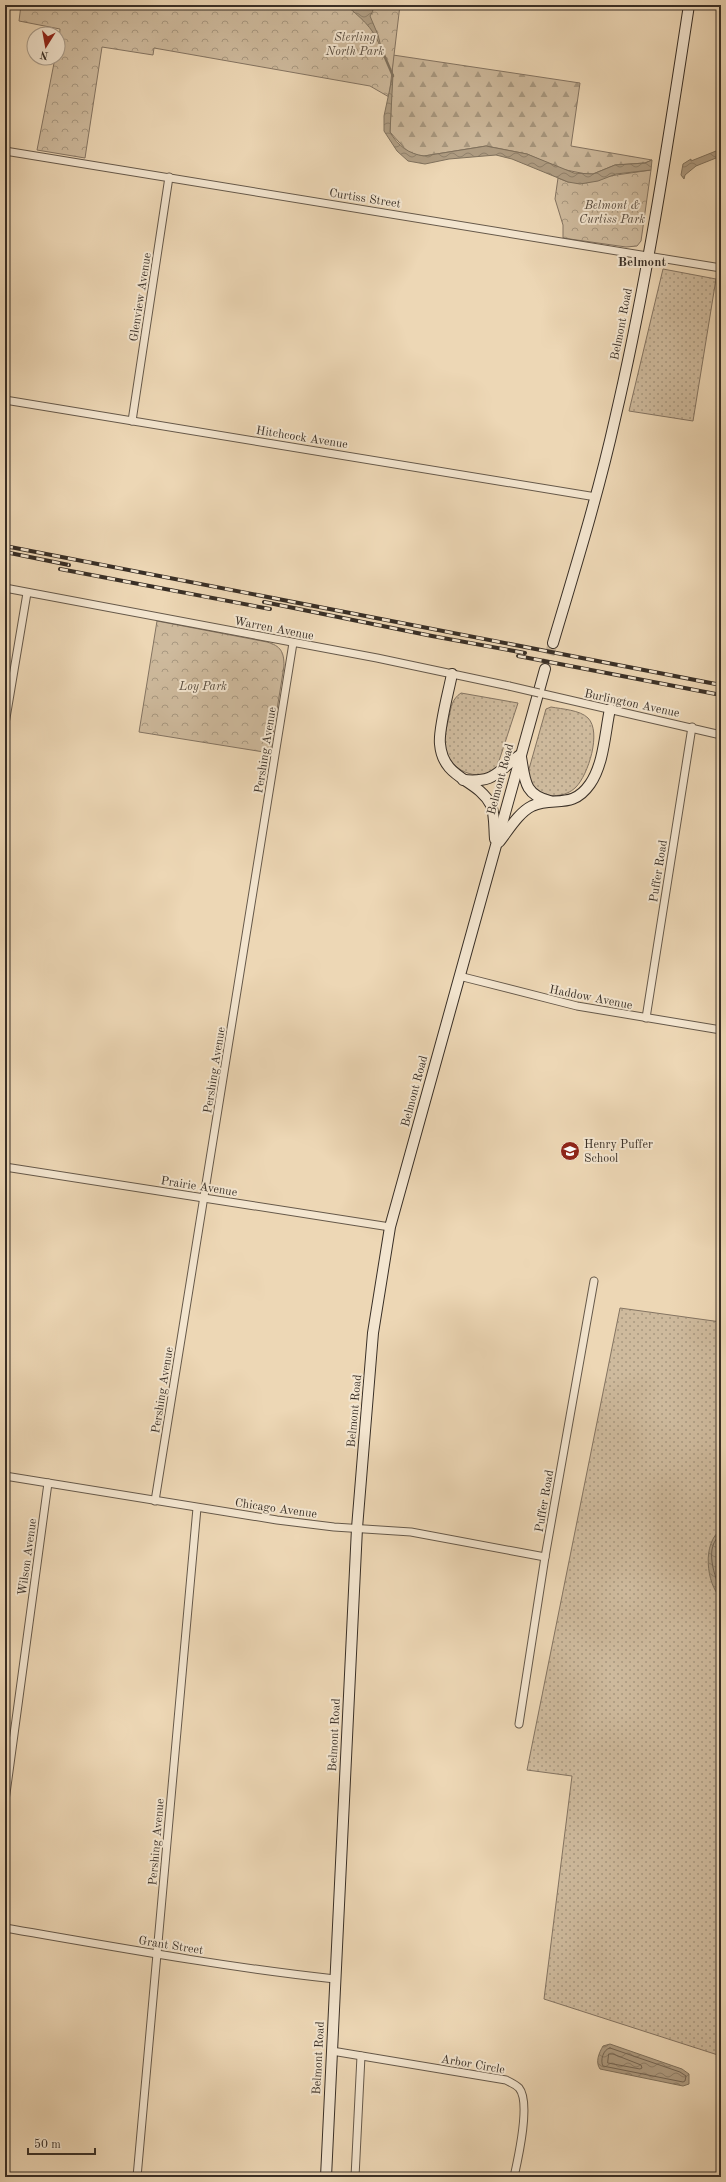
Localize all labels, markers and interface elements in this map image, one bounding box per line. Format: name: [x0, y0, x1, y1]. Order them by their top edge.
north arrow: [26, 26, 66, 66]
park label: Sterling North Park: [325, 32, 384, 58]
text: N: [39, 48, 50, 61]
street label: Curtiss Street: [328, 187, 402, 211]
park label: Belmont & Curtiss Park: [579, 200, 645, 226]
street label: Glenview Avenue: [128, 251, 154, 342]
district label: Belmont: [618, 256, 666, 269]
street label: Belmont Road: [609, 287, 635, 361]
street label: Hitchcock Avenue: [255, 425, 349, 451]
street label: Warren Avenue: [233, 615, 315, 643]
park label: Loy Park: [178, 681, 227, 693]
street label: Burlington Avenue: [583, 688, 681, 720]
street label: Pershing Avenue: [253, 706, 279, 794]
street label: Belmont Road: [486, 742, 516, 816]
street label: Puffer Road: [648, 839, 670, 903]
street label: Haddow Avenue: [548, 984, 634, 1012]
street label: Pershing Avenue: [202, 1026, 228, 1114]
street label: Belmont Road: [400, 1054, 430, 1128]
place label: Henry Puffer School: [584, 1139, 653, 1165]
school or university icon: Henry Puffer School: [559, 1140, 581, 1162]
street label: Prairie Avenue: [160, 1175, 238, 1199]
street label: Pershing Avenue: [150, 1346, 176, 1434]
street label: Belmont Road: [346, 1374, 364, 1448]
street label: Puffer Road: [534, 1469, 556, 1533]
street label: Chicago Avenue: [234, 1497, 318, 1521]
street label: Wilson Avenue: [17, 1517, 39, 1597]
street label: Belmont Road: [327, 1698, 343, 1772]
street label: Pershing Avenue: [147, 1798, 167, 1886]
street label: Grant Street: [138, 1935, 204, 1957]
street label: Belmont Road: [311, 2021, 327, 2095]
street label: Arbor Circle: [440, 2053, 506, 2077]
scale bar: [28, 2130, 95, 2156]
text: 50 m: [34, 2138, 61, 2151]

